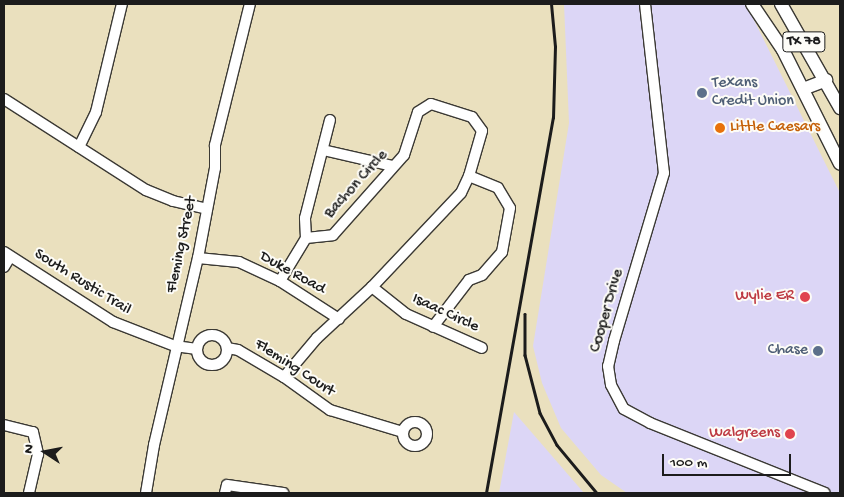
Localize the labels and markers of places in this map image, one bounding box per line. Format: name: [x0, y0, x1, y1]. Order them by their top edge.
place label: Texans Credit Union: [712, 74, 794, 112]
marker: Texans Credit Union: [696, 87, 708, 99]
place label: Little Caesars: [730, 118, 820, 138]
marker: Little Caesars: [714, 122, 726, 134]
place label: Wylie ER: [735, 287, 794, 307]
marker: Wylie ER: [798, 290, 812, 304]
place label: Chase: [768, 341, 808, 361]
marker: Chase: [812, 345, 824, 357]
place label: Walgreens: [709, 424, 780, 444]
marker: Walgreens: [784, 428, 796, 440]

